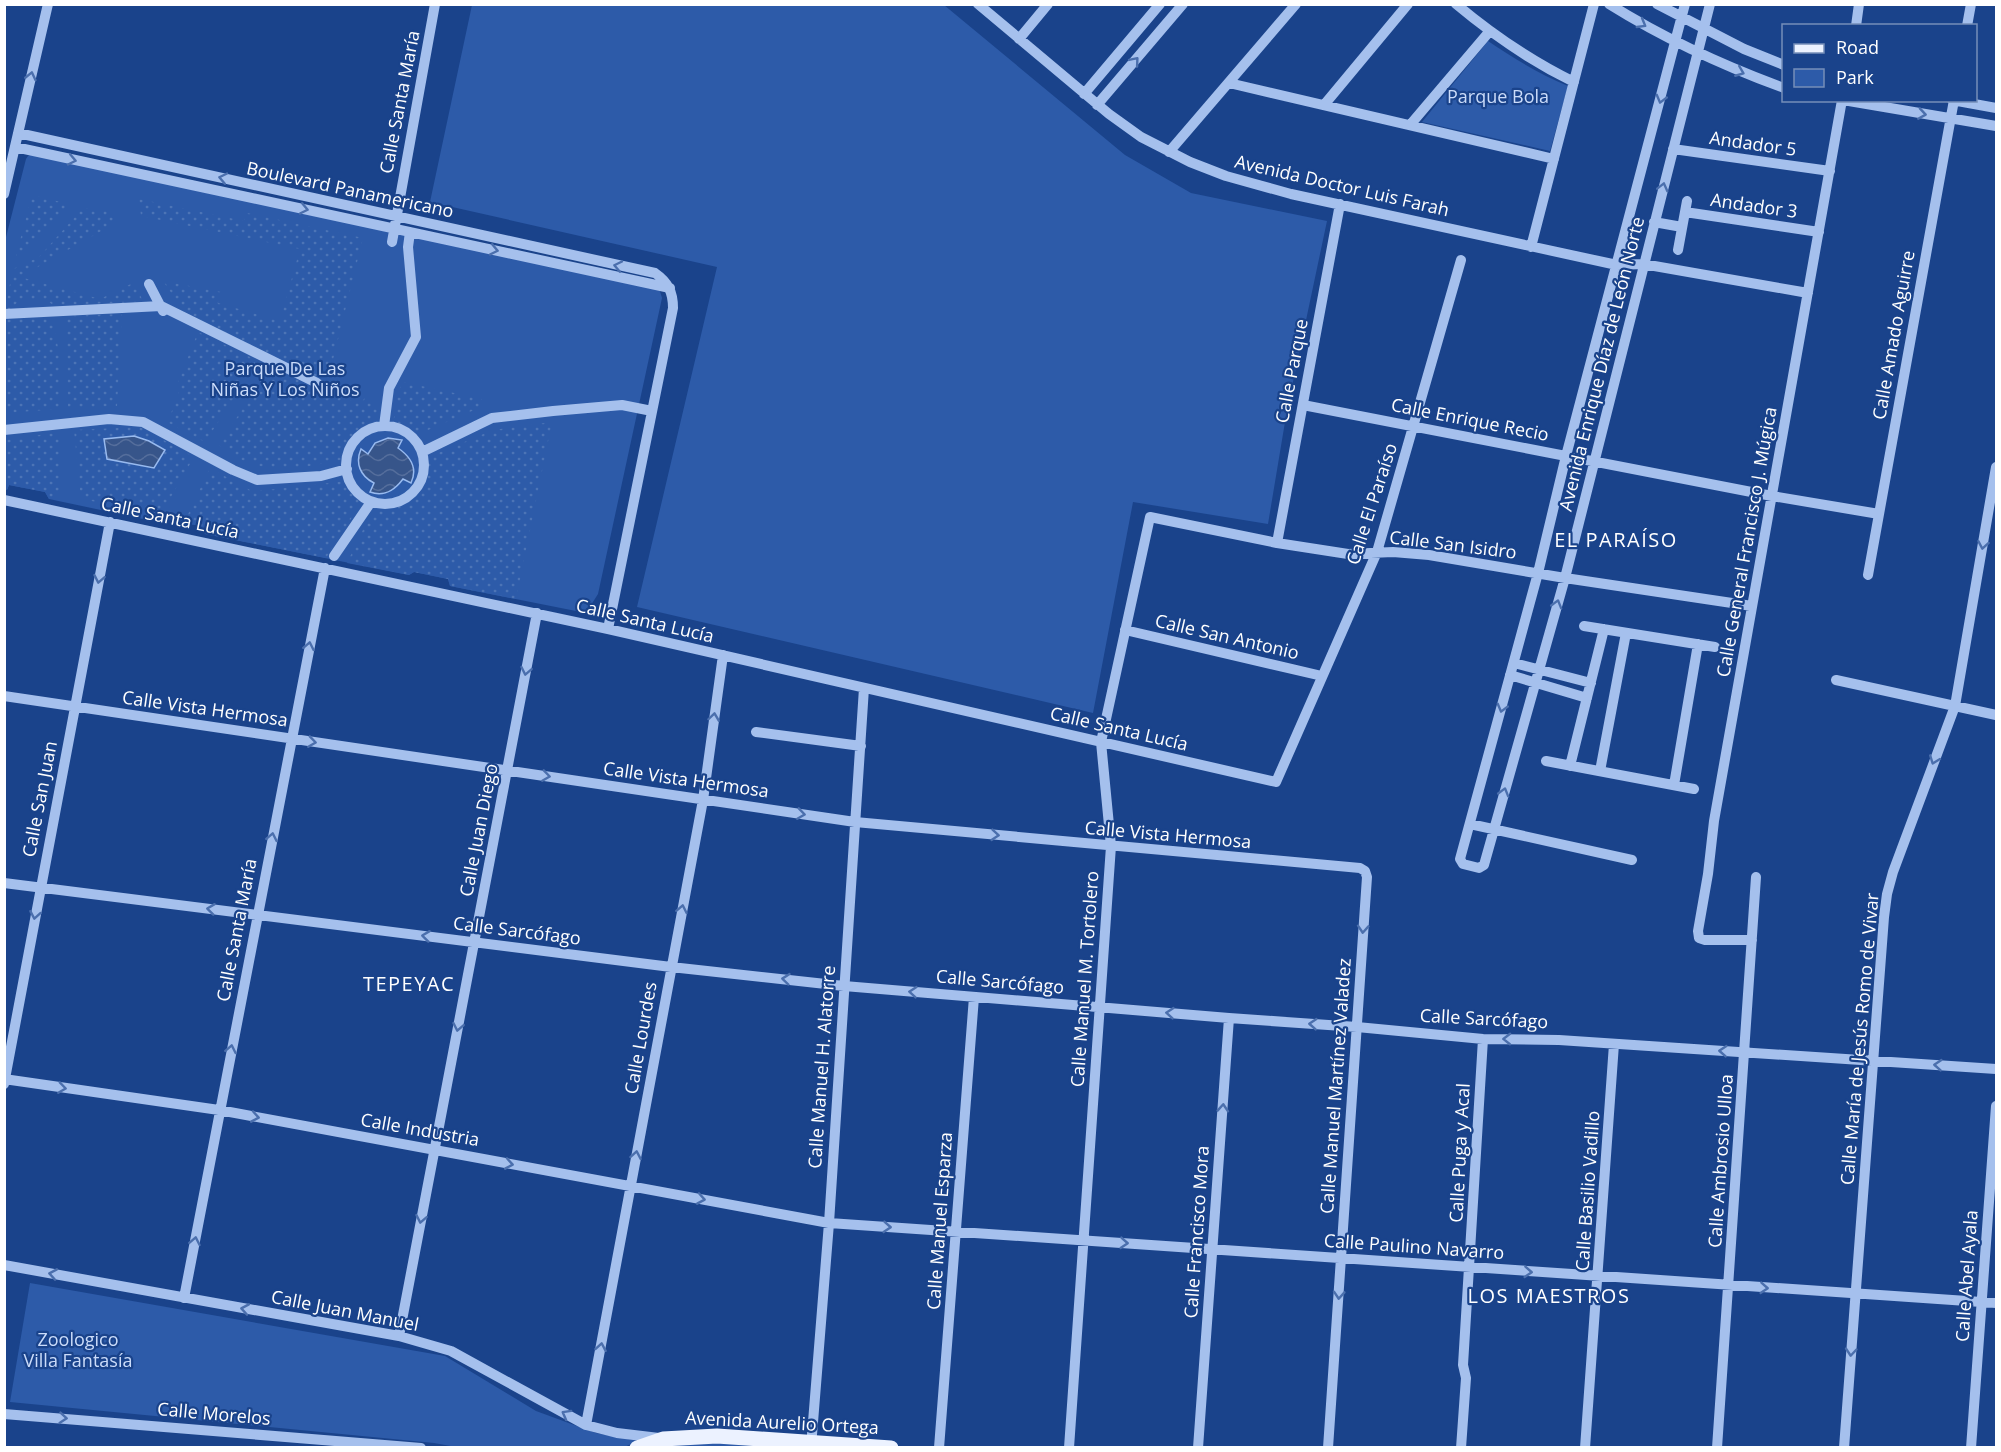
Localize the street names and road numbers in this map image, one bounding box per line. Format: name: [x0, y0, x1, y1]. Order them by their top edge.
street label: Calle Santa María: [373, 28, 425, 175]
street label: Andador 5: [1708, 125, 1798, 161]
street label: Avenida Doctor Luis Farah: [1233, 149, 1452, 221]
street label: Boulevard Panamericano: [244, 155, 456, 223]
street label: Andador 3: [1709, 187, 1799, 223]
street label: Avenida Enrique Díaz de León Norte: [1553, 214, 1649, 513]
street label: Calle Amado Aguirre: [1866, 248, 1920, 421]
street label: Calle Parque: [1269, 317, 1313, 425]
street label: Calle Enrique Recio: [1389, 392, 1551, 446]
street label: Calle General Francisco J. Múgica: [1710, 405, 1782, 679]
street label: Calle El Paraíso: [1340, 440, 1402, 568]
street label: Calle Santa Lucía: [99, 491, 242, 543]
street label: Calle San Isidro: [1388, 524, 1518, 564]
street label: Calle Santa Lucía: [574, 592, 717, 648]
street label: Calle San Antonio: [1153, 608, 1301, 664]
street label: Calle Vista Hermosa: [121, 685, 289, 732]
street label: Calle Santa Lucía: [1048, 700, 1191, 756]
street label: Calle San Juan: [16, 739, 62, 859]
street label: Calle Vista Hermosa: [602, 756, 770, 803]
street label: Calle Juan Diego: [453, 761, 503, 898]
street label: Calle Vista Hermosa: [1084, 815, 1252, 853]
street label: Calle Santa María: [210, 856, 262, 1003]
street label: Calle Manuel M. Tortolero: [1064, 870, 1104, 1088]
street label: Calle María de Jesús Romo de Vivar: [1834, 891, 1884, 1186]
street label: Calle Sarcófago: [452, 910, 582, 950]
street label: Calle Manuel Martínez Valadez: [1314, 957, 1356, 1215]
street label: Calle Sarcófago: [935, 963, 1065, 999]
street label: Calle Manuel H. Alatorre: [802, 965, 840, 1169]
street label: Calle Lourdes: [618, 980, 662, 1096]
street label: Calle Sarcófago: [1419, 1003, 1549, 1033]
street label: Calle Ambrosio Ulloa: [1702, 1073, 1738, 1249]
street label: Calle Puga y Acal: [1443, 1083, 1475, 1223]
street label: Calle Industria: [359, 1107, 481, 1151]
street label: Calle Basilio Vadillo: [1569, 1110, 1605, 1272]
street label: Calle Manuel Esparza: [921, 1131, 957, 1311]
street label: Calle Francisco Mora: [1178, 1145, 1214, 1319]
street label: Calle Abel Ayala: [1949, 1209, 1983, 1343]
street label: Calle Paulino Navarro: [1323, 1228, 1505, 1264]
street label: Calle Juan Manuel: [269, 1284, 421, 1336]
street label: Calle Morelos: [156, 1396, 272, 1430]
street label: Avenida Aurelio Ortega: [685, 1405, 879, 1439]

